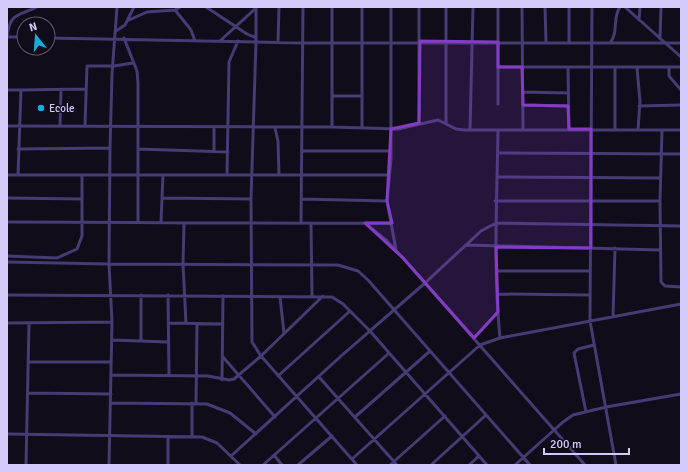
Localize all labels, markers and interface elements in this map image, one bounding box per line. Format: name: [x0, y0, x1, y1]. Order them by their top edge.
north arrow: [16, 16, 56, 56]
text: N: [28, 20, 39, 34]
place label: Ecole: [49, 102, 75, 115]
marker: Ecole: [36, 103, 46, 113]
scale bar: [544, 430, 629, 456]
text: 200 m: [550, 437, 582, 452]

